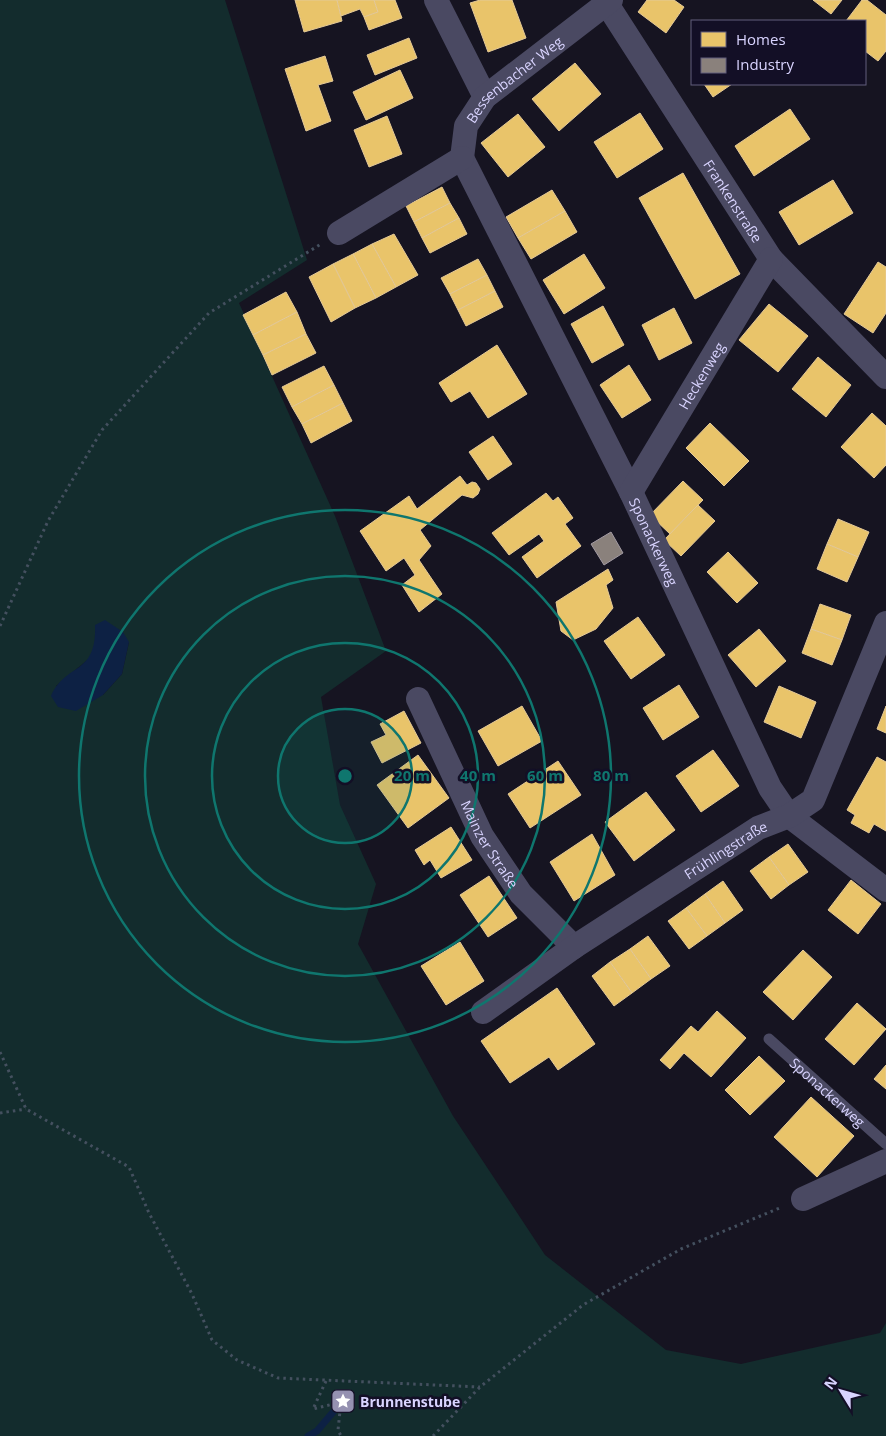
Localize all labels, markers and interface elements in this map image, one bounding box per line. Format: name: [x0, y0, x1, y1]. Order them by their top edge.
legend: [691, 20, 866, 85]
text: Homes: [736, 29, 786, 49]
street label: Bessenbacher Weg: [461, 31, 566, 126]
text: Industry: [736, 54, 794, 74]
street label: Frankenstraße: [700, 156, 767, 246]
street label: Heckenweg: [674, 338, 729, 413]
street label: Sponackerweg: [625, 494, 683, 589]
text: 20 m: [394, 765, 430, 785]
text: 40 m: [460, 765, 496, 785]
text: 60 m: [527, 765, 563, 785]
text: 80 m: [593, 765, 629, 785]
centre of rings: [336, 767, 354, 785]
street label: Mainzer Straße: [457, 797, 524, 891]
street label: Frühlingstraße: [680, 816, 770, 883]
street label: Sponackerweg: [786, 1053, 870, 1131]
north arrow: [816, 1366, 866, 1416]
text: N: [819, 1373, 841, 1393]
place icon: Brunnenstube: [330, 1388, 356, 1414]
place label: Brunnenstube: [360, 1392, 460, 1411]

